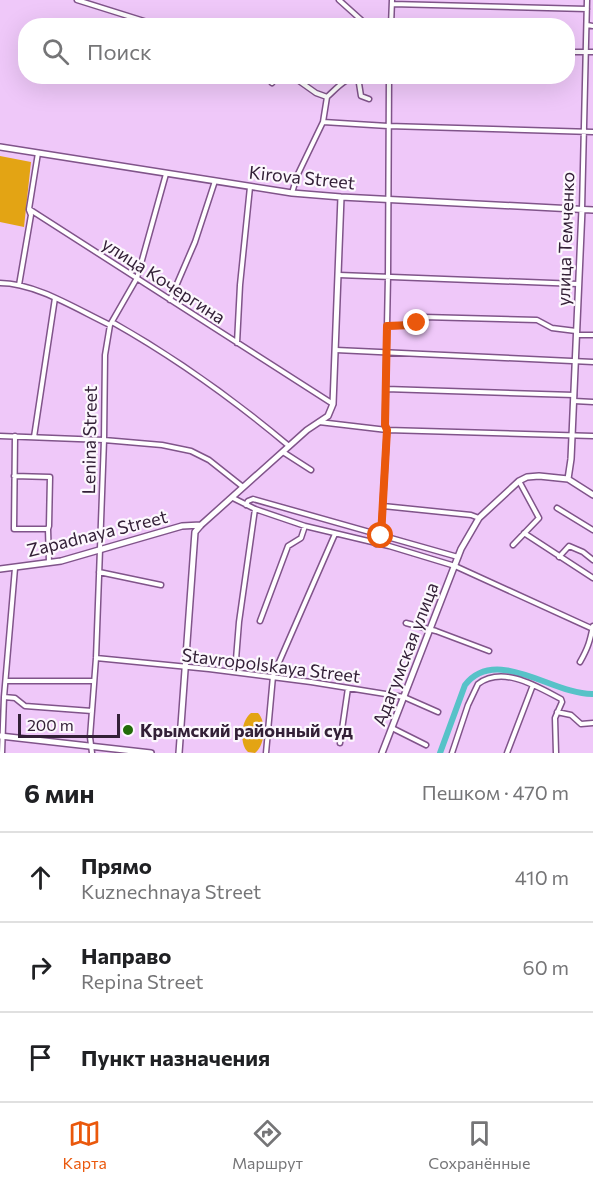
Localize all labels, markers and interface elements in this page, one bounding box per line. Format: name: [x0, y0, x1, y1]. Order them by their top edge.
search box: [18, 18, 575, 84]
icon: search: [39, 35, 72, 68]
text: Поиск: [87, 38, 152, 65]
street label: Kirova Street: [248, 160, 356, 194]
street label: улица Темченко: [552, 171, 578, 307]
street label: улица Кочергина: [98, 232, 230, 328]
route end: [403, 309, 429, 335]
street label: Lenina Street: [77, 385, 101, 495]
street label: Zapadnaya Street: [24, 505, 170, 561]
route start: [367, 522, 393, 548]
street label: Адагумская улица: [367, 579, 443, 729]
street label: Stavropolskaya Street: [180, 643, 362, 687]
scale bar: [18, 711, 120, 738]
text: 200 m: [27, 715, 74, 734]
place label: Крымский районный суд: [140, 719, 353, 741]
marker: Крымский районный суд: [121, 723, 135, 737]
text: 6 мин: [24, 777, 94, 808]
text: Пешком · 470 m: [422, 780, 569, 804]
text: Прямо: [81, 852, 152, 879]
icon: ahead: [24, 861, 57, 894]
text: 410 m: [515, 865, 569, 889]
text: Kuznechnaya Street: [81, 879, 261, 903]
text: Направо: [81, 942, 171, 969]
icon: right: [24, 951, 57, 984]
text: 60 m: [523, 955, 569, 979]
text: Repina Street: [81, 969, 204, 993]
icon: arrive: [24, 1041, 57, 1074]
text: Пункт назначения: [81, 1044, 270, 1071]
tab: Карта: [63, 1117, 107, 1172]
tab: Маршрут: [232, 1117, 303, 1172]
tab: Сохранённые: [428, 1117, 530, 1172]

